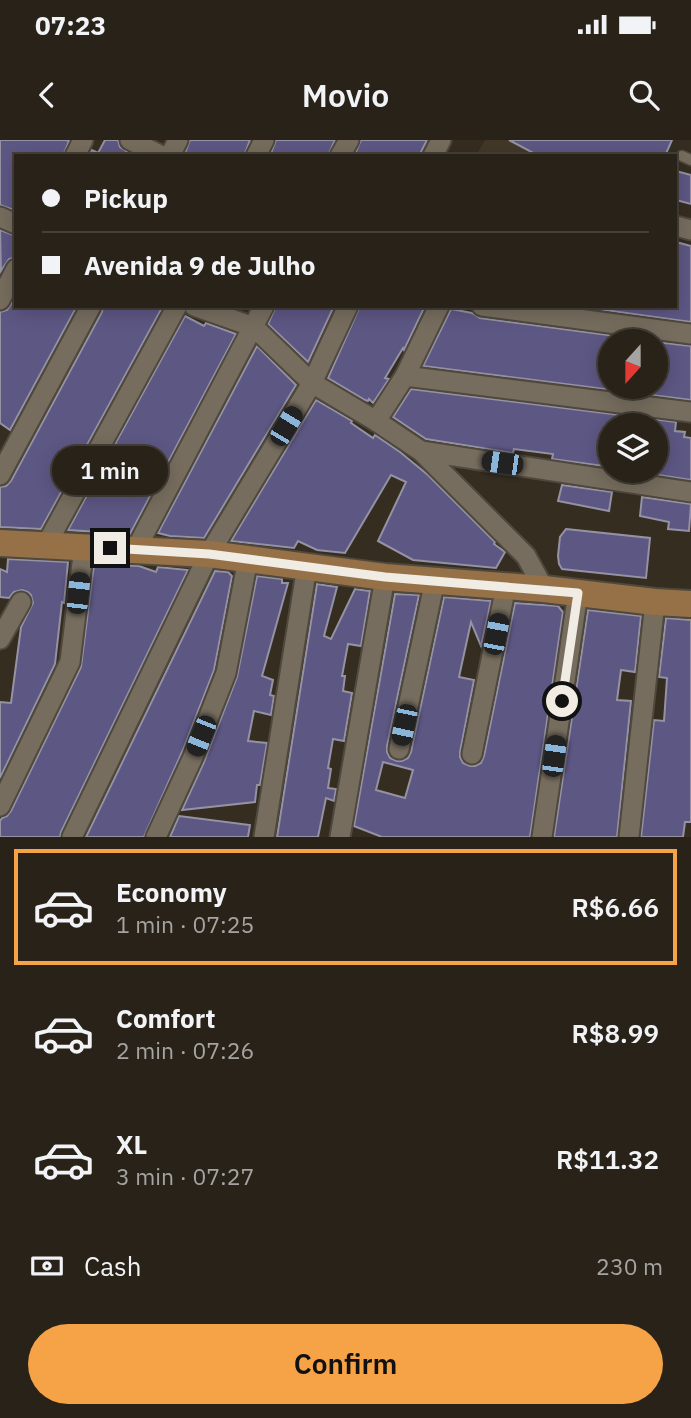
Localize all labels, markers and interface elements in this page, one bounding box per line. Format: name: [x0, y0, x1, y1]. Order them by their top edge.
text: 07:23: [35, 8, 106, 42]
text: Movio: [302, 74, 389, 116]
icon: back: [28, 76, 66, 114]
icon: search: [625, 76, 663, 114]
text: Pickup: [84, 181, 168, 215]
text: Avenida 9 de Julho: [84, 248, 315, 282]
north arrow: [598, 329, 668, 399]
map controls: [598, 329, 668, 483]
car: [267, 403, 306, 449]
button: layers: [598, 413, 668, 483]
callout: 1 min: [52, 446, 168, 496]
car: [480, 450, 525, 476]
text: 1 min: [80, 455, 140, 485]
route end: [94, 532, 126, 564]
car: [66, 571, 91, 615]
car: [482, 611, 511, 657]
route start: [546, 685, 578, 717]
car: [390, 702, 419, 748]
car: [184, 713, 219, 759]
car: [541, 734, 568, 778]
text: Economy: [116, 875, 227, 909]
icon: car: [32, 876, 95, 939]
text: R$6.66: [572, 890, 659, 924]
text: 1 min · 07:25: [116, 909, 254, 939]
text: Comfort: [116, 1001, 215, 1035]
icon: car: [32, 1002, 95, 1065]
text: R$8.99: [572, 1016, 659, 1050]
text: 2 min · 07:26: [116, 1035, 254, 1065]
text: XL: [116, 1127, 147, 1161]
icon: car: [32, 1128, 95, 1191]
text: R$11.32: [556, 1142, 659, 1176]
text: 3 min · 07:27: [116, 1161, 254, 1191]
icon: cash: [28, 1247, 66, 1285]
text: Cash: [84, 1249, 141, 1283]
text: 230 m: [596, 1251, 663, 1281]
button: Confirm: [28, 1324, 663, 1404]

